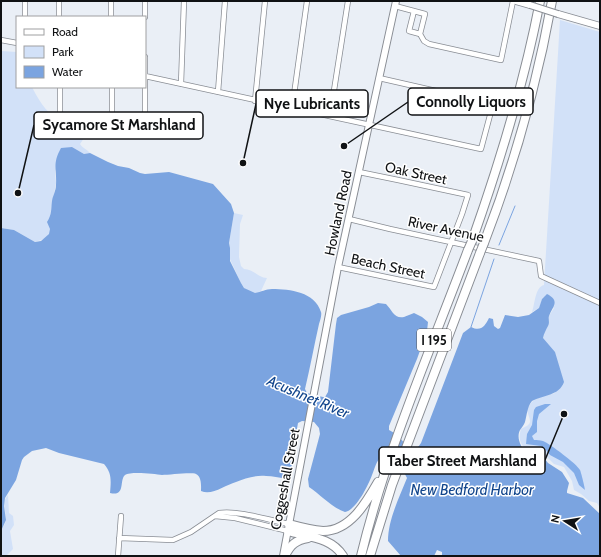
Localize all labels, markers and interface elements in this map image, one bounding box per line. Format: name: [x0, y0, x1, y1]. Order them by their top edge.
legend: [16, 16, 146, 88]
text: Road: [52, 24, 78, 39]
text: Park: [52, 44, 74, 59]
text: Water: [52, 64, 83, 79]
callout: Connolly Liquors: [408, 88, 533, 115]
callout: Nye Lubricants: [256, 90, 368, 117]
text: Connolly Liquors: [416, 93, 526, 111]
text: Nye Lubricants: [264, 95, 360, 113]
callout: Sycamore St Marshland: [34, 112, 203, 139]
text: Sycamore St Marshland: [43, 116, 195, 134]
street label: Oak Street: [383, 158, 449, 188]
street label: Howland Road: [320, 169, 356, 257]
street label: River Avenue: [406, 212, 486, 246]
street label: Beach Street: [349, 249, 427, 283]
road number: I 195: [417, 329, 451, 351]
water label: Acushnet River: [263, 371, 353, 423]
street label: Coggeshall Street: [266, 426, 304, 531]
callout: Taber Street Marshland: [379, 447, 545, 474]
text: Taber Street Marshland: [387, 452, 537, 470]
water label: New Bedford Harbor: [410, 481, 535, 499]
north arrow: [545, 501, 585, 541]
text: N: [548, 514, 563, 524]

